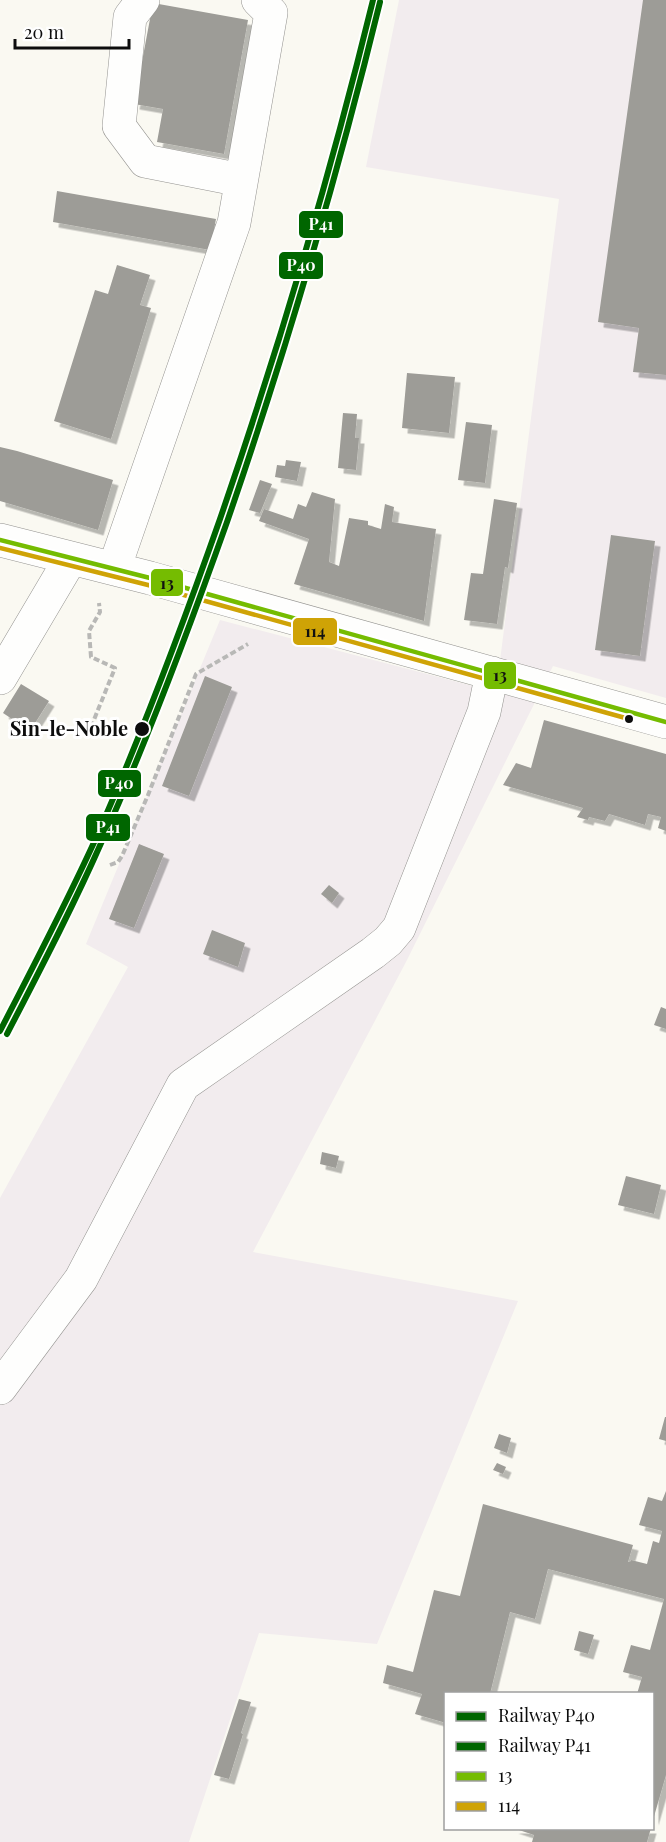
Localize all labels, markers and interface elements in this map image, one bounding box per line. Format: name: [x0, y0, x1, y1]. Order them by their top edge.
scale bar: [15, 12, 129, 50]
text: 20 m: [24, 20, 64, 44]
line badge: P41: [298, 210, 344, 239]
text: P41: [309, 213, 333, 234]
line badge: P40: [278, 251, 324, 280]
text: P40: [286, 254, 316, 275]
line badge: 13: [150, 568, 184, 597]
text: 13: [160, 572, 174, 593]
line badge: 114: [292, 617, 338, 646]
text: 114: [305, 620, 325, 641]
line badge: 13: [483, 661, 517, 690]
text: 13: [493, 664, 507, 685]
unlabelled marker: [623, 713, 635, 725]
place label: Sin-le-Noble: [10, 714, 128, 741]
marker: Sin-le-Noble: [133, 720, 151, 738]
line badge: P40: [97, 769, 142, 798]
text: P40: [104, 772, 134, 793]
line badge: P41: [85, 813, 131, 842]
text: P41: [96, 816, 120, 837]
legend: [444, 1692, 654, 1830]
text: Railway P40: [498, 1703, 595, 1727]
text: Railway P41: [498, 1733, 591, 1757]
text: 13: [498, 1763, 512, 1787]
text: 114: [498, 1793, 520, 1817]

